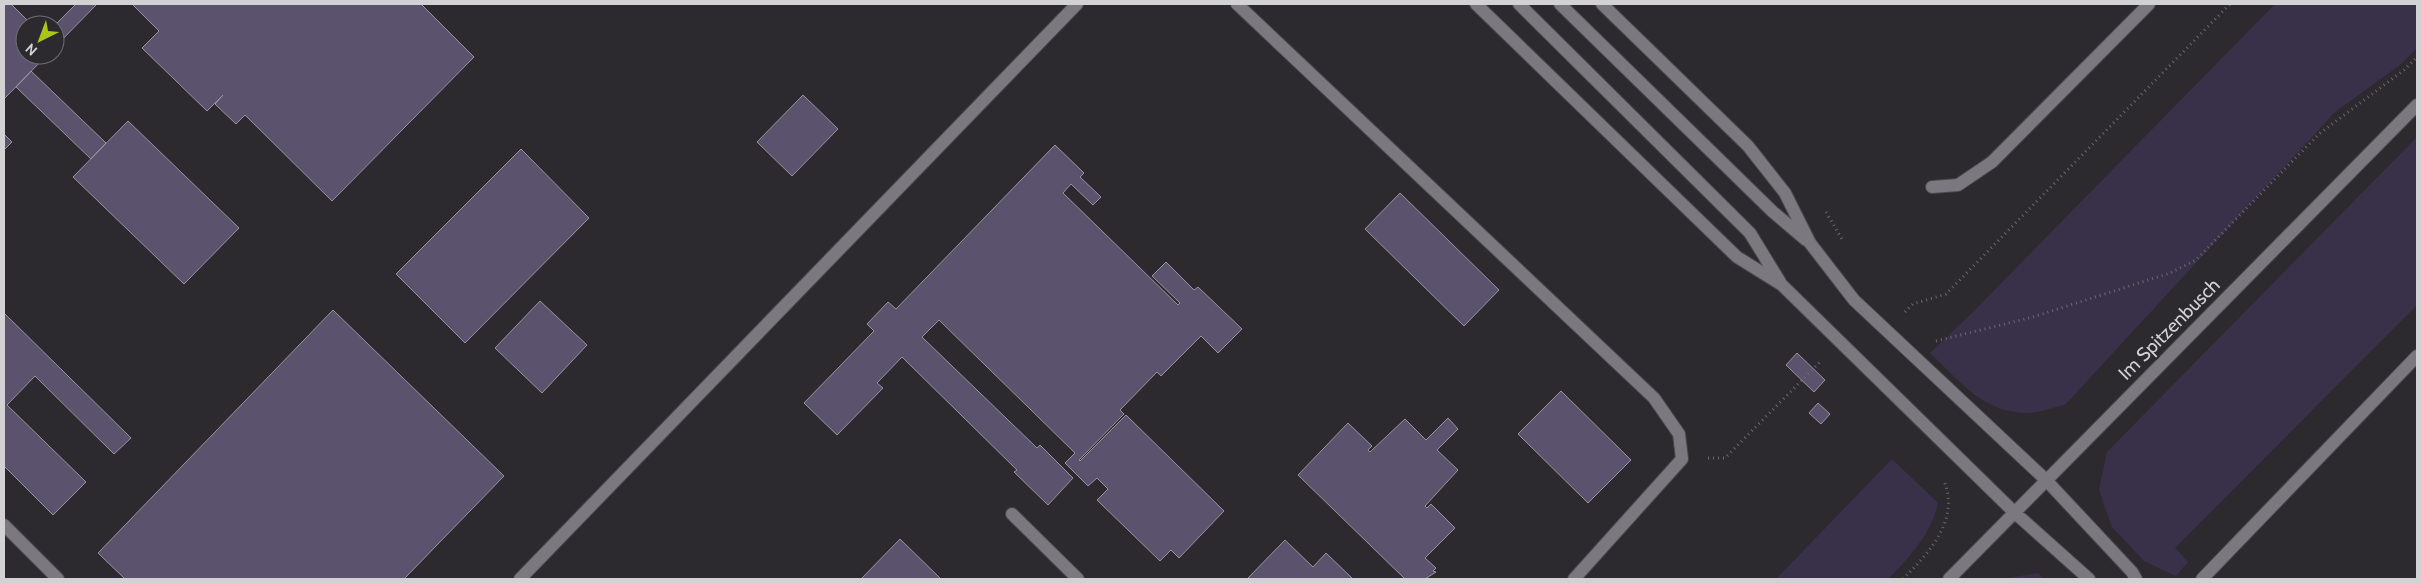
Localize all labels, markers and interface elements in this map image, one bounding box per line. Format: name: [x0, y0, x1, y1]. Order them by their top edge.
north arrow: [15, 15, 65, 65]
text: N: [22, 40, 41, 60]
street label: Im Spitzenbusch: [2113, 273, 2225, 385]

